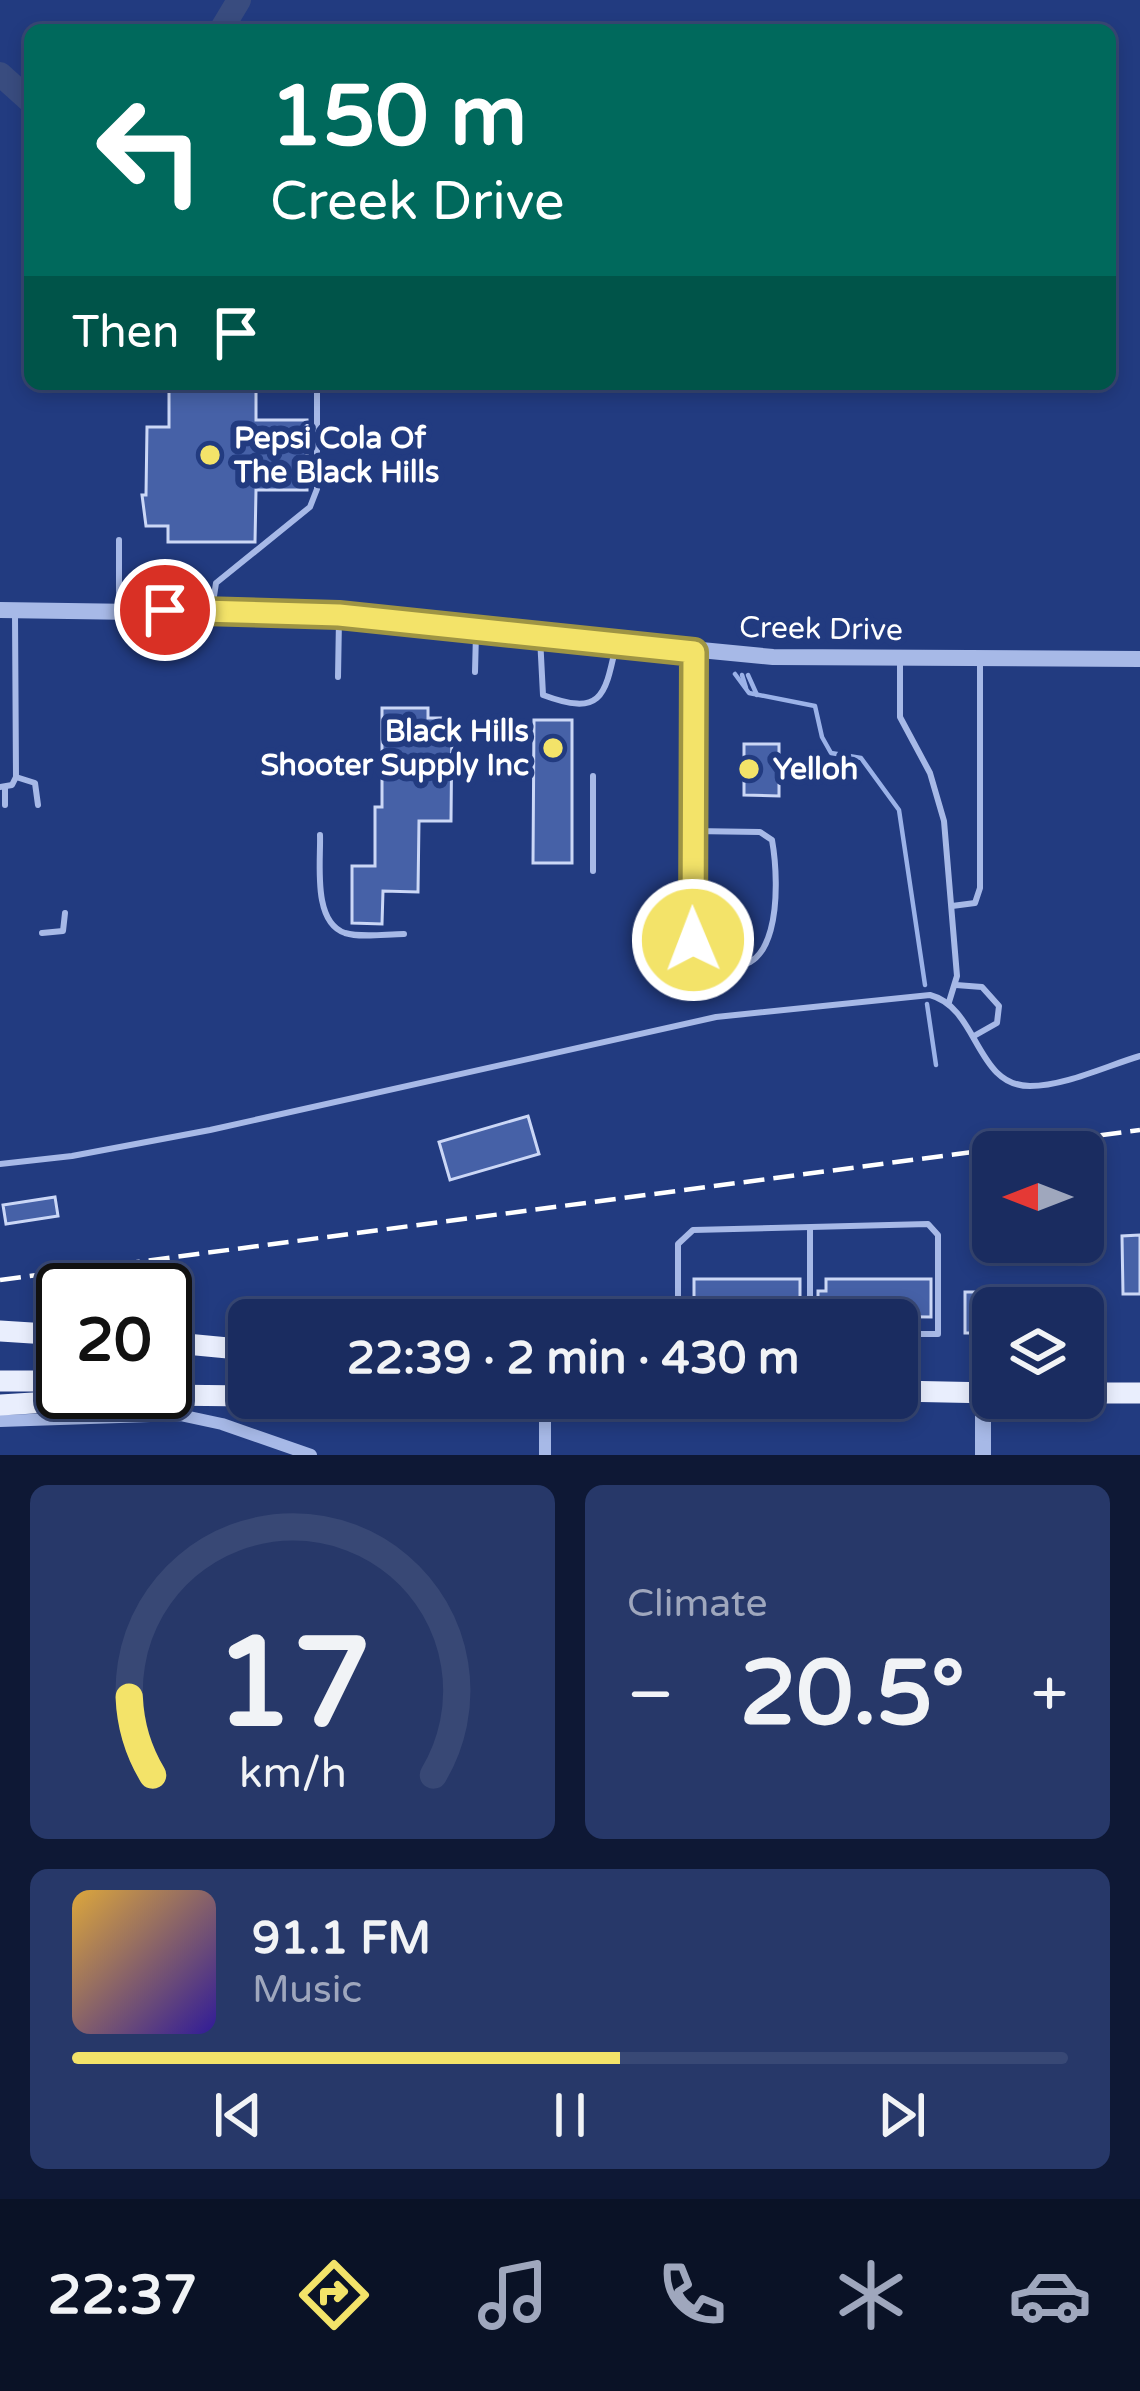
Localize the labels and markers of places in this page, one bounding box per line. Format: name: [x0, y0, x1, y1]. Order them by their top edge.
place label: Pepsi Cola Of The Black Hills: [233, 420, 439, 491]
marker: Pepsi Cola Of The Black Hills: [197, 442, 223, 468]
pin: [114, 559, 216, 661]
place label: Black Hills Shooter Supply Inc: [260, 713, 529, 784]
marker: Black Hills Shooter Supply Inc: [540, 735, 566, 761]
place label: Yelloh: [773, 751, 858, 788]
marker: Yelloh: [736, 756, 762, 782]

